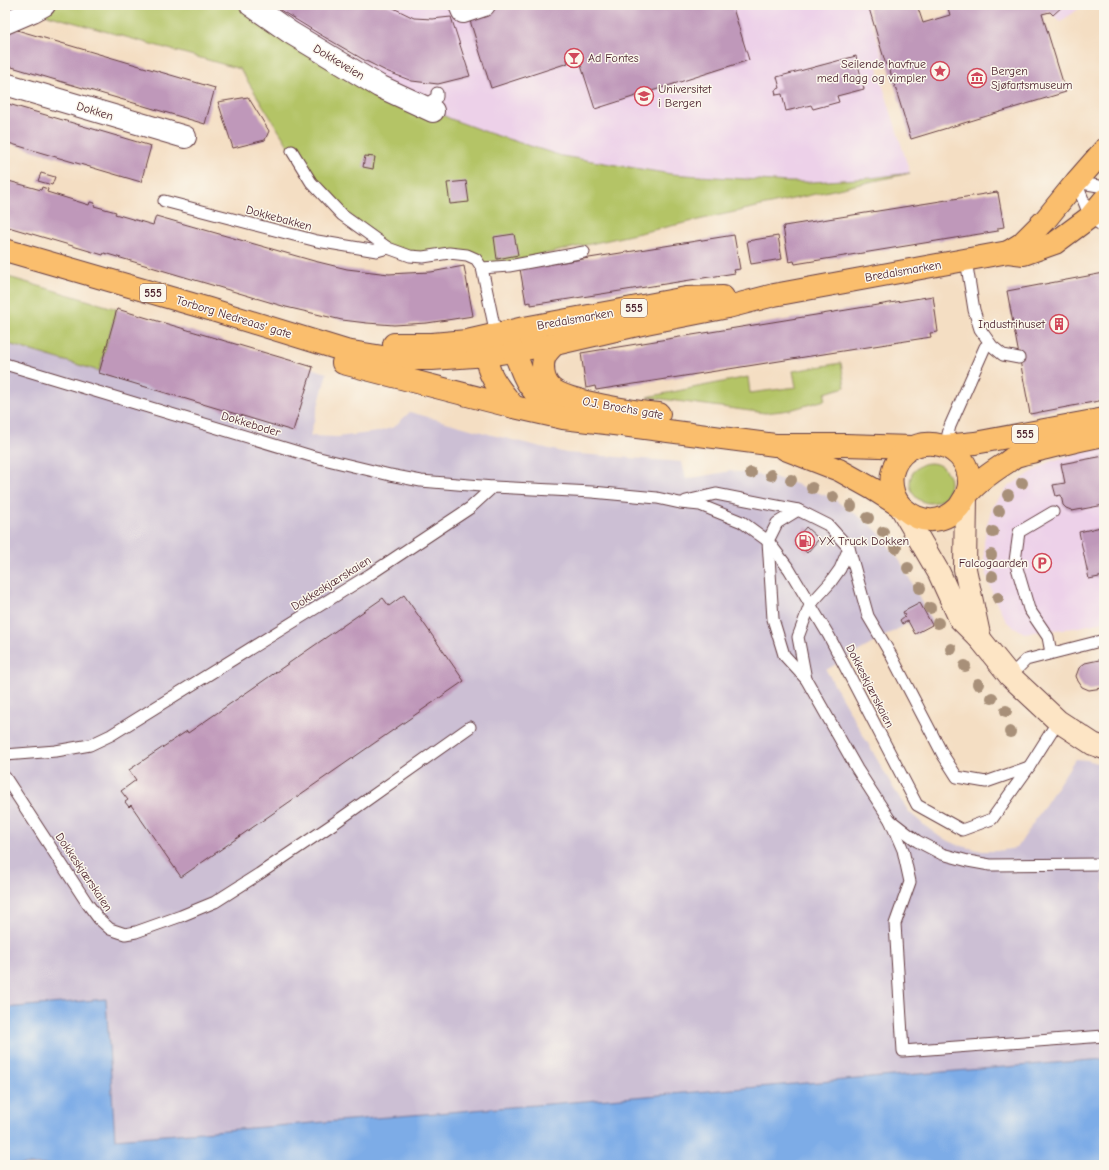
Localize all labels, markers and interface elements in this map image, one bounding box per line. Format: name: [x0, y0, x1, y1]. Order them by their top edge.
street label: Dokkeveien: [311, 41, 367, 83]
bar icon: Ad Fontes: [563, 47, 585, 69]
place label: Ad Fontes: [588, 51, 639, 65]
place label: Seilende havfrue med flagg og vimpler: [817, 57, 926, 85]
place icon: Seilende havfrue med flagg og vimpler: [929, 60, 951, 82]
place label: Bergen Sjøfartsmuseum: [991, 64, 1072, 92]
museum icon: Bergen Sjøfartsmuseum: [966, 67, 988, 89]
place label: Universitet i Bergen: [658, 82, 712, 110]
school or university icon: Universitet i Bergen: [633, 85, 655, 107]
street label: Dokken: [75, 99, 115, 123]
street label: Dokkebakken: [244, 202, 314, 234]
street label: Bredalsmarken: [864, 257, 942, 285]
road number: 555: [140, 284, 166, 302]
street label: Torborg Nedreaas' gate: [175, 293, 293, 341]
road number: 555: [621, 299, 647, 317]
street label: Bredalsmarken: [536, 305, 614, 333]
building icon: Industrihuset: [1048, 313, 1070, 335]
place label: Industrihuset: [978, 317, 1046, 331]
street label: O.J. Brochs gate: [582, 394, 664, 422]
street label: Dokkeboder: [220, 408, 283, 440]
road number: 555: [1012, 425, 1038, 443]
fuel station icon: YX Truck Dokken: [794, 530, 816, 552]
place label: YX Truck Dokken: [819, 534, 909, 548]
parking icon: Falcogaarden: [1031, 552, 1053, 574]
street label: Dokkeskjærskaien: [288, 553, 374, 613]
place label: Falcogaarden: [959, 556, 1028, 570]
street label: Dokkeskjærskaien: [843, 642, 897, 730]
street label: Dokkeskjærskaien: [53, 830, 115, 914]

